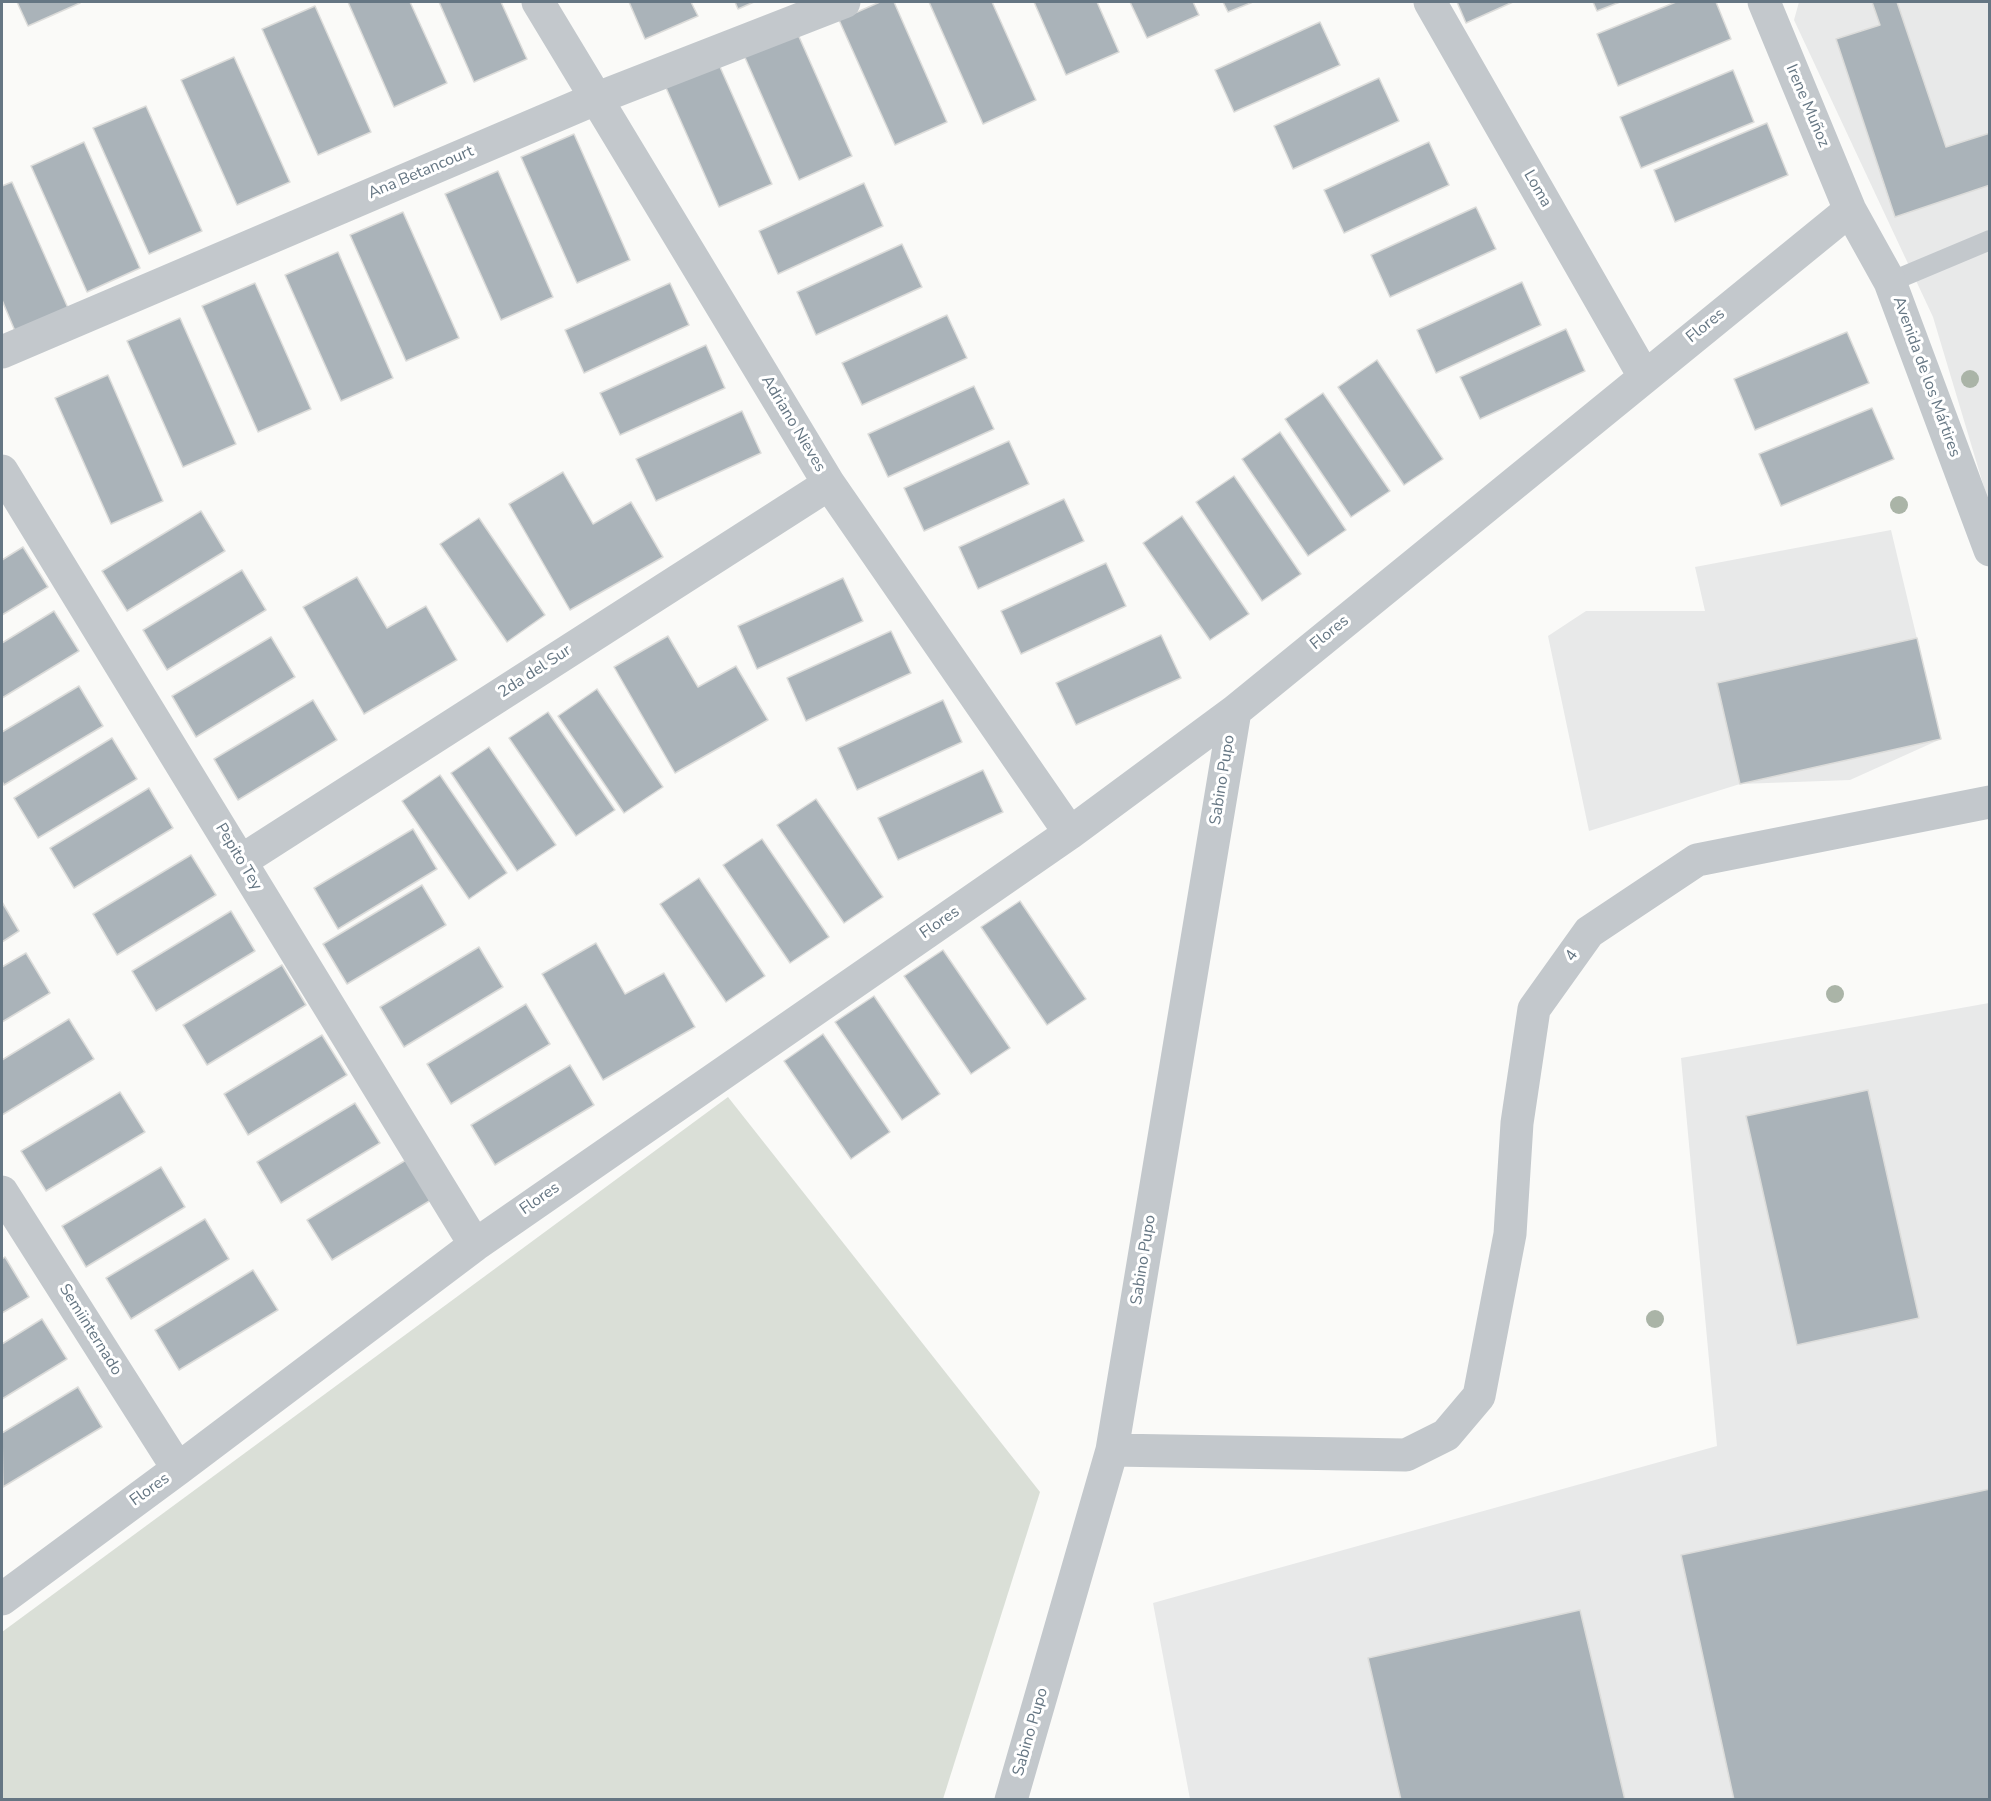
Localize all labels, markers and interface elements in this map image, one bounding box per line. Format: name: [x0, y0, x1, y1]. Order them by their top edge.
street label: Irene Muñoz: [1781, 62, 1833, 150]
street label: Ana Betancourt: [365, 142, 477, 204]
street label: Loma: [1519, 167, 1555, 211]
street label: Avenida de los Mártires: [1888, 294, 1964, 460]
street label: Flores: [1683, 305, 1729, 347]
street label: Adriano Nieves: [757, 372, 829, 476]
street label: Flores: [1307, 612, 1353, 654]
street label: 2da del Sur: [495, 641, 575, 703]
street label: Sabino Pupo: [1206, 734, 1240, 826]
street label: Pepito Tey: [210, 820, 266, 894]
street label: Flores: [916, 902, 964, 944]
street label: 4: [1561, 947, 1583, 965]
street label: Flores: [516, 1178, 564, 1220]
street label: Sabino Pupo: [1127, 1214, 1161, 1306]
street label: Semiinternado: [54, 1281, 126, 1379]
street label: Flores: [126, 1469, 174, 1511]
street label: Sabino Pupo: [1009, 1686, 1053, 1778]

